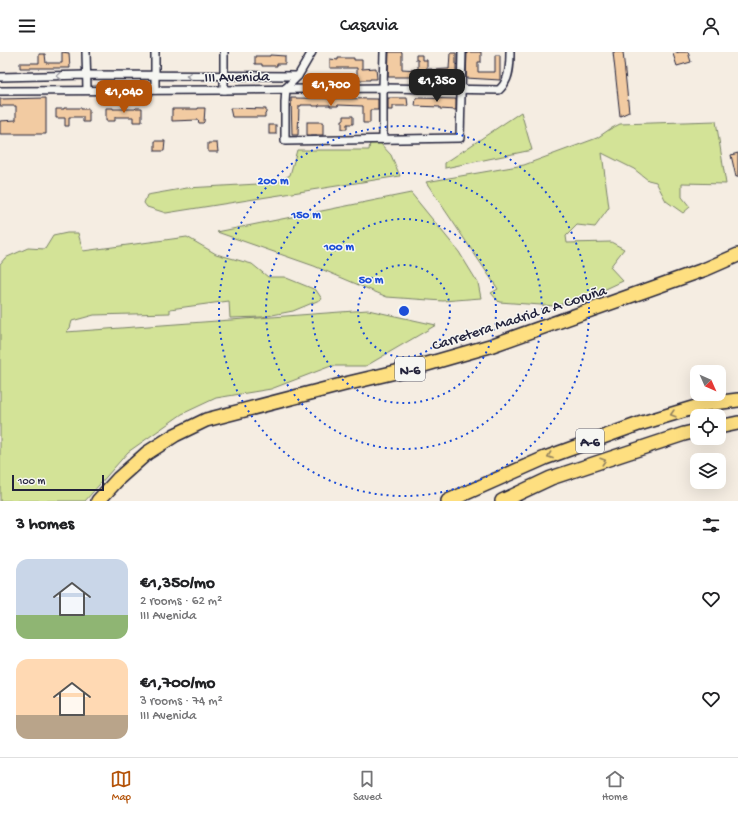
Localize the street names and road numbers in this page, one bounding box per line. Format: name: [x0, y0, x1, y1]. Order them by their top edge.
street label: III Avenida: [204, 68, 270, 88]
street label: Carretera Madrid a A Coruña: [430, 282, 610, 356]
road number: N-6: [395, 357, 425, 381]
road number: A-6: [576, 429, 604, 453]

